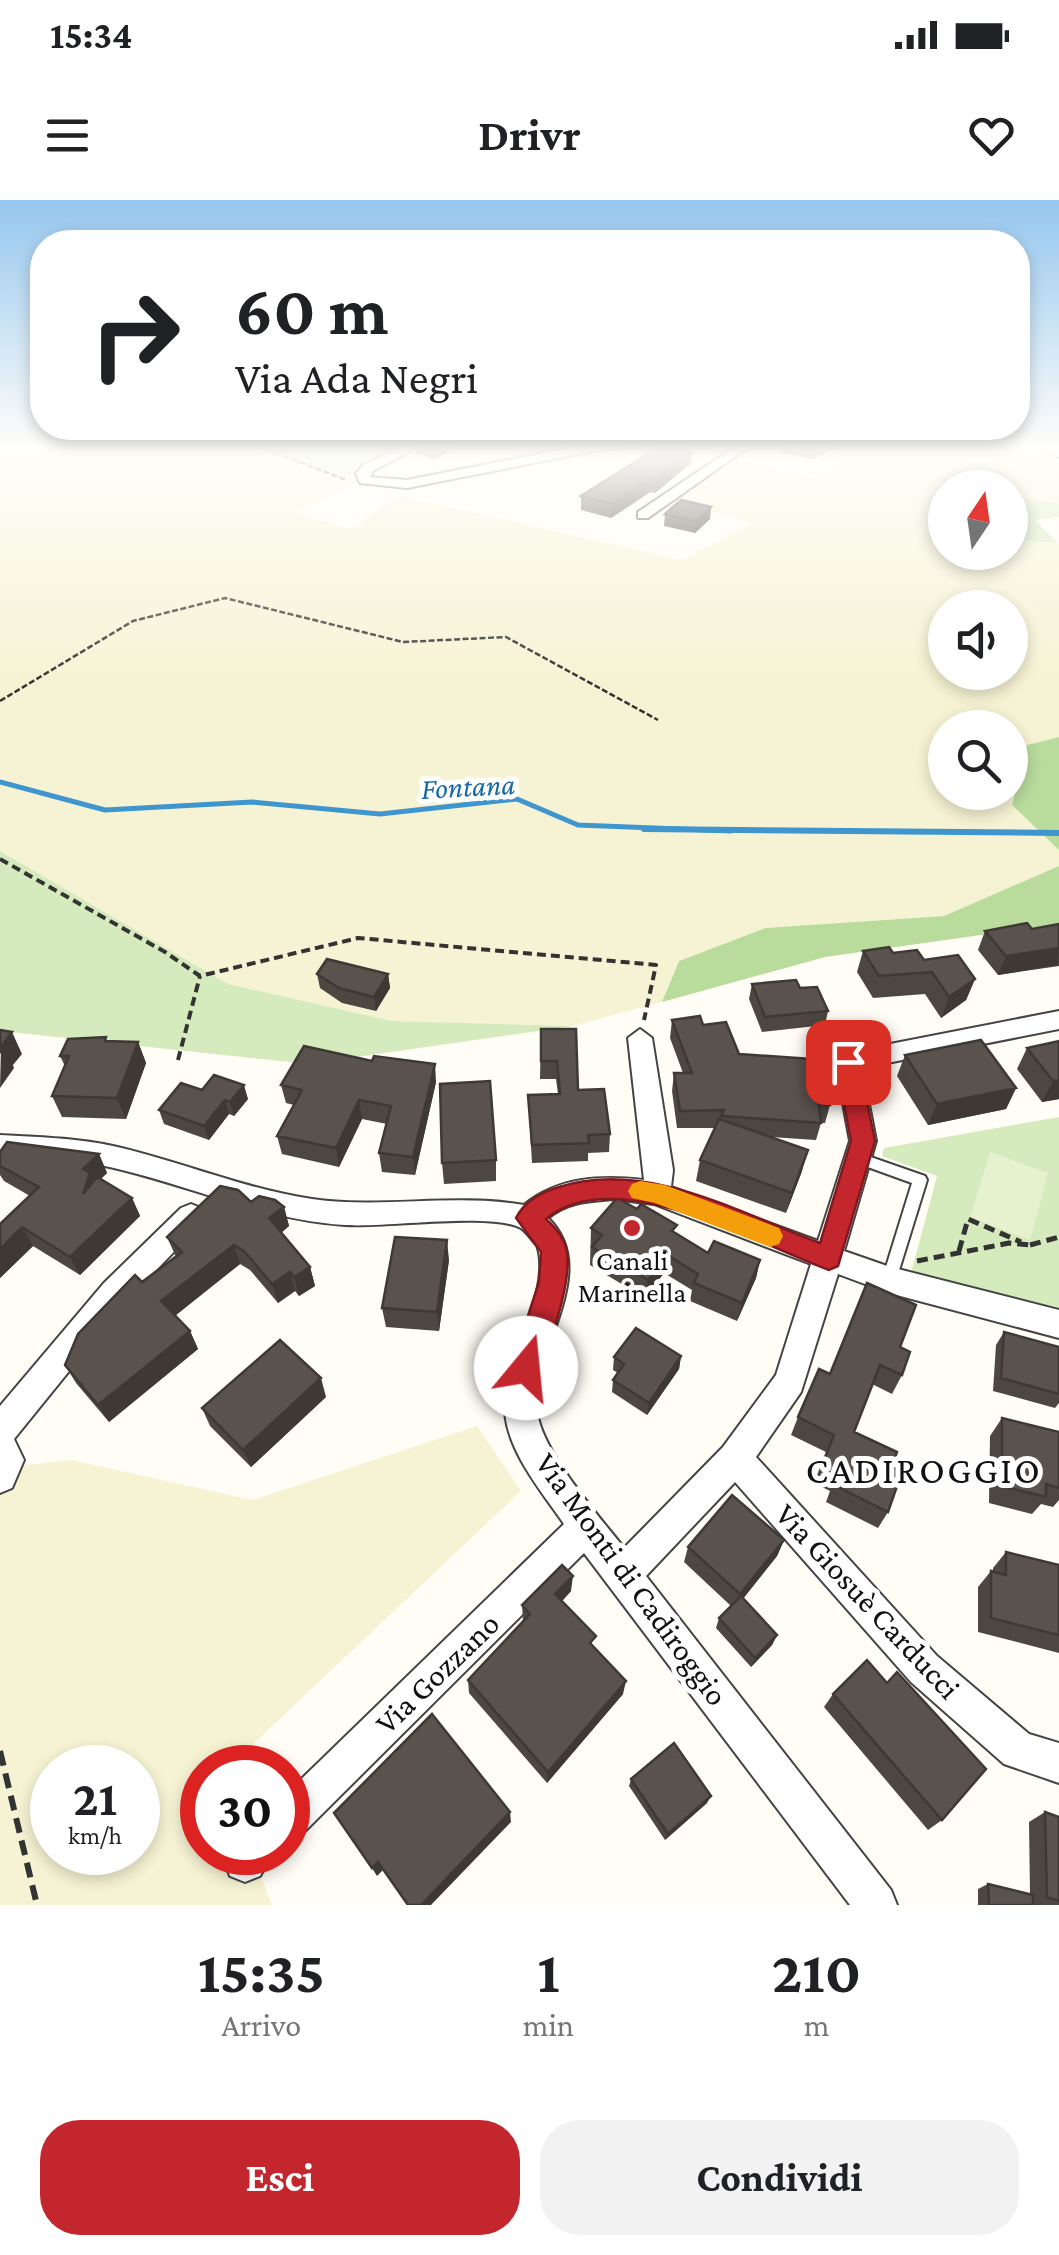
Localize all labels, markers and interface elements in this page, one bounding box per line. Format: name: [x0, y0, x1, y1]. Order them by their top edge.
text: 15:34: [50, 14, 132, 56]
icon: menu: [40, 108, 95, 163]
icon: heart: [964, 108, 1019, 163]
text: Drivr: [478, 110, 581, 160]
icon: right: [70, 270, 200, 400]
text: 60 m: [235, 271, 388, 349]
text: Via Ada Negri: [235, 353, 478, 403]
north arrow: [928, 470, 1028, 570]
map controls: [928, 470, 1028, 810]
button: sound: [928, 590, 1028, 690]
button: search: [928, 710, 1028, 810]
water label: Fontana: [420, 767, 516, 805]
pin: [806, 1020, 891, 1105]
icon: arrive: [821, 1035, 876, 1090]
marker: Canali Marinella: [621, 1217, 643, 1239]
place label: Canali Marinella: [578, 1245, 686, 1308]
position arrow: [474, 1316, 578, 1420]
street label: Via Monti di Cadiroggio: [528, 1446, 736, 1712]
district label: CADIROGGIO: [806, 1449, 1042, 1491]
street label: Via Giosuè Carducci: [768, 1496, 968, 1706]
street label: Via Gozzano: [368, 1605, 506, 1741]
speed limit sign: 30: [180, 1745, 310, 1875]
text: 21: [73, 1770, 117, 1826]
text: km/h: [68, 1822, 122, 1849]
text: 15:35: [198, 1938, 325, 2005]
text: 1: [537, 1938, 560, 2005]
text: 210: [772, 1938, 861, 2005]
text: Arrivo: [222, 2007, 301, 2043]
text: min: [523, 2007, 574, 2043]
text: m: [804, 2007, 829, 2043]
button: Esci: [40, 2120, 520, 2235]
button: Condividi: [540, 2120, 1019, 2235]

